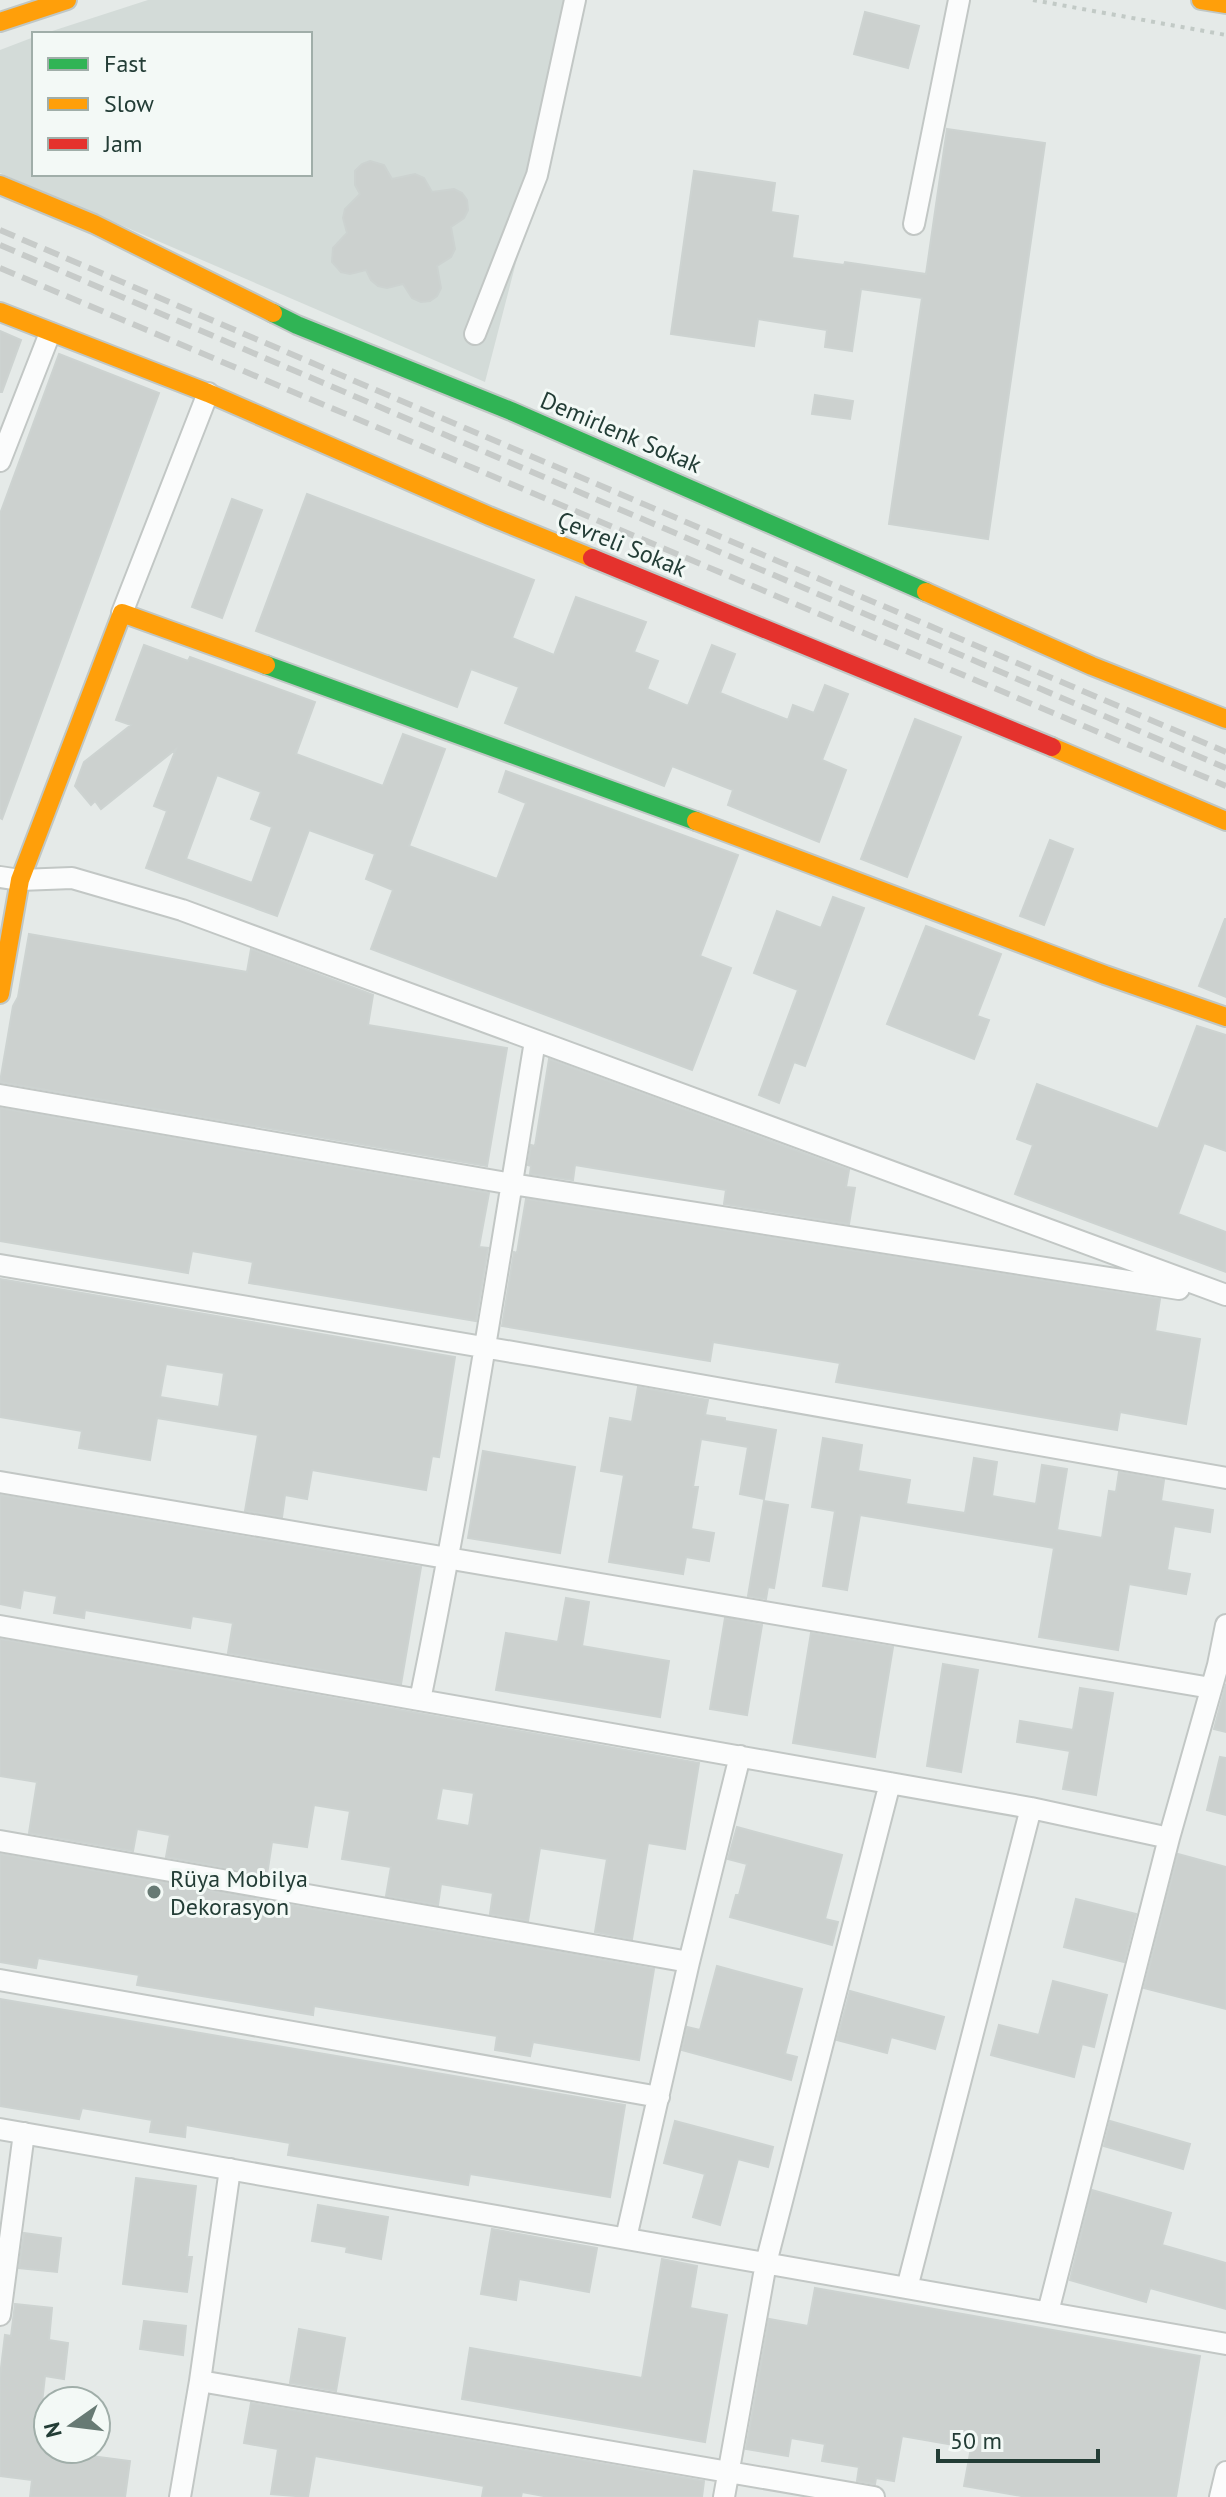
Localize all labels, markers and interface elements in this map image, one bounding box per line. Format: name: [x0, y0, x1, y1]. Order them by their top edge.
legend: [32, 32, 312, 176]
text: Fast: [104, 48, 147, 79]
text: Slow: [104, 88, 154, 119]
text: Jam: [103, 128, 142, 159]
street label: Demirlenk Sokak: [536, 384, 707, 480]
street label: Çevreli Sokak: [553, 504, 692, 584]
place label: Rüya Mobilya Dekorasyon: [170, 1863, 308, 1922]
marker: Rüya Mobilya Dekorasyon: [145, 1883, 163, 1901]
north arrow: [32, 2385, 112, 2465]
scale bar: [938, 2413, 1098, 2463]
text: N: [37, 2419, 68, 2440]
text: 50 m: [950, 2425, 1002, 2456]

